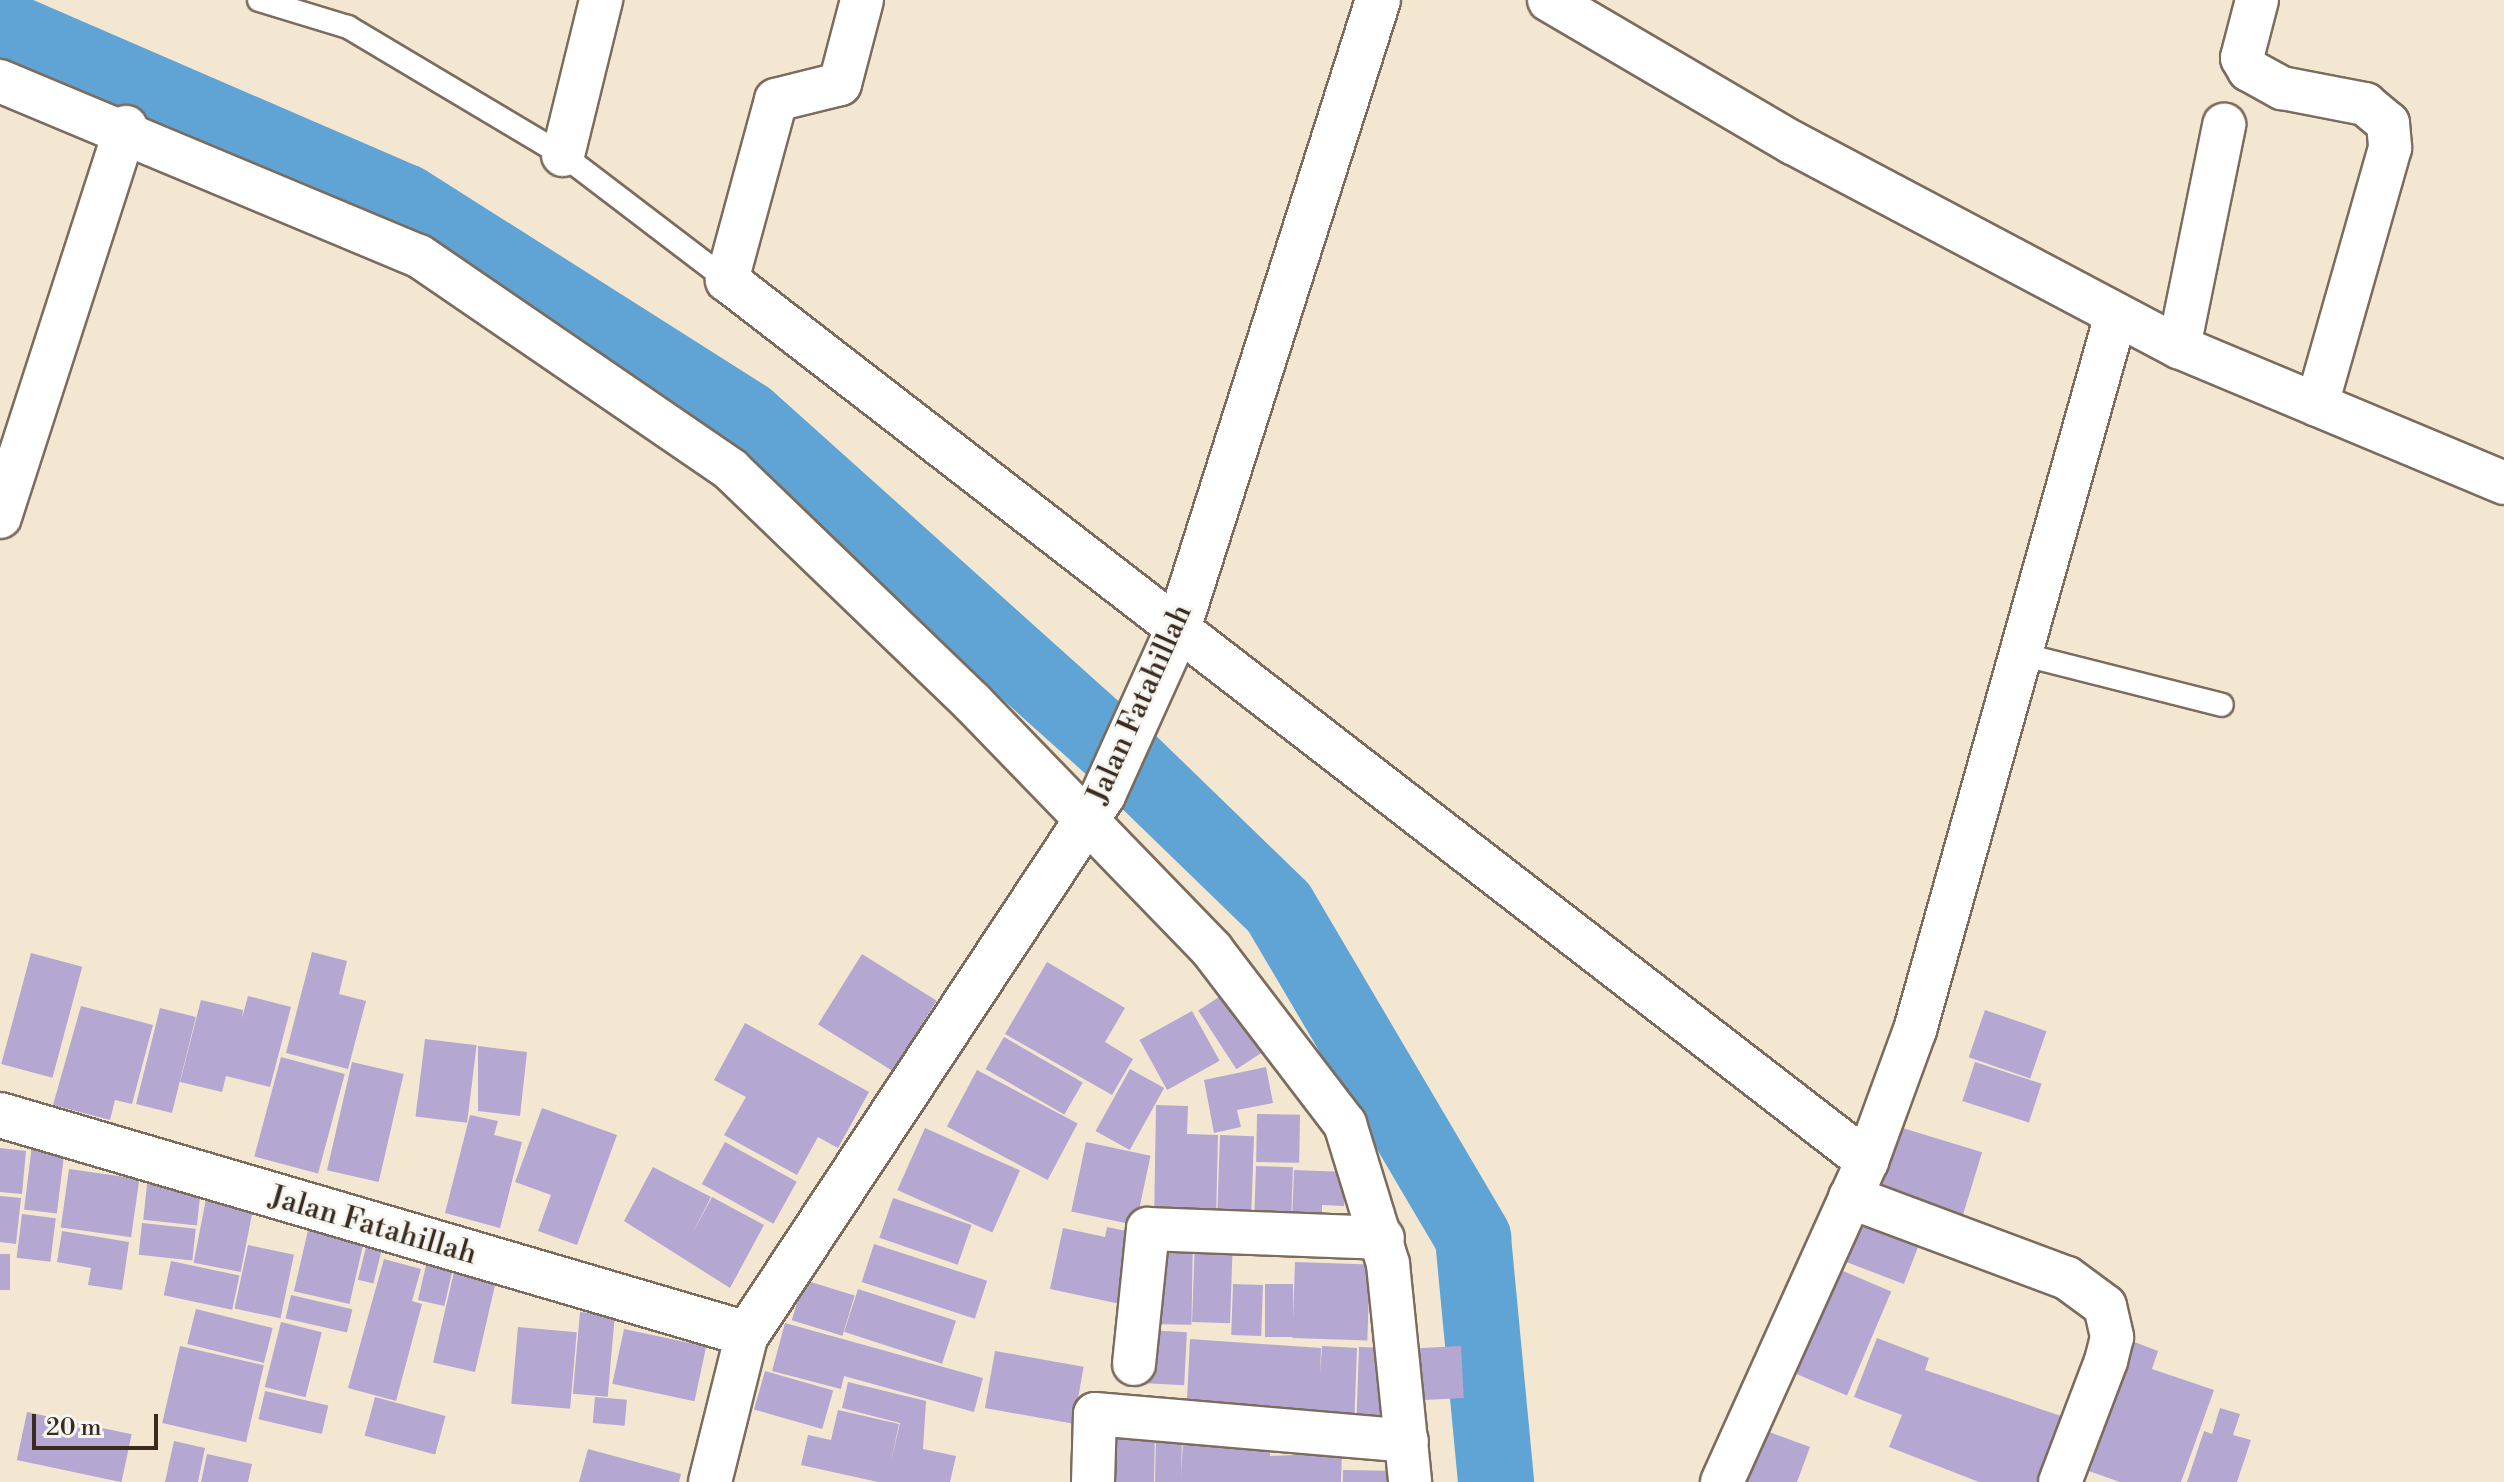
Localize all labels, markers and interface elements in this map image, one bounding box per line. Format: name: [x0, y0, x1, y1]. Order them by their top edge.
street label: Jalan Fatahillah: [1080, 599, 1200, 809]
street label: Jalan Fatahillah: [265, 1179, 481, 1273]
scale bar: [36, 1398, 162, 1448]
text: 20 m: [46, 1413, 102, 1443]

